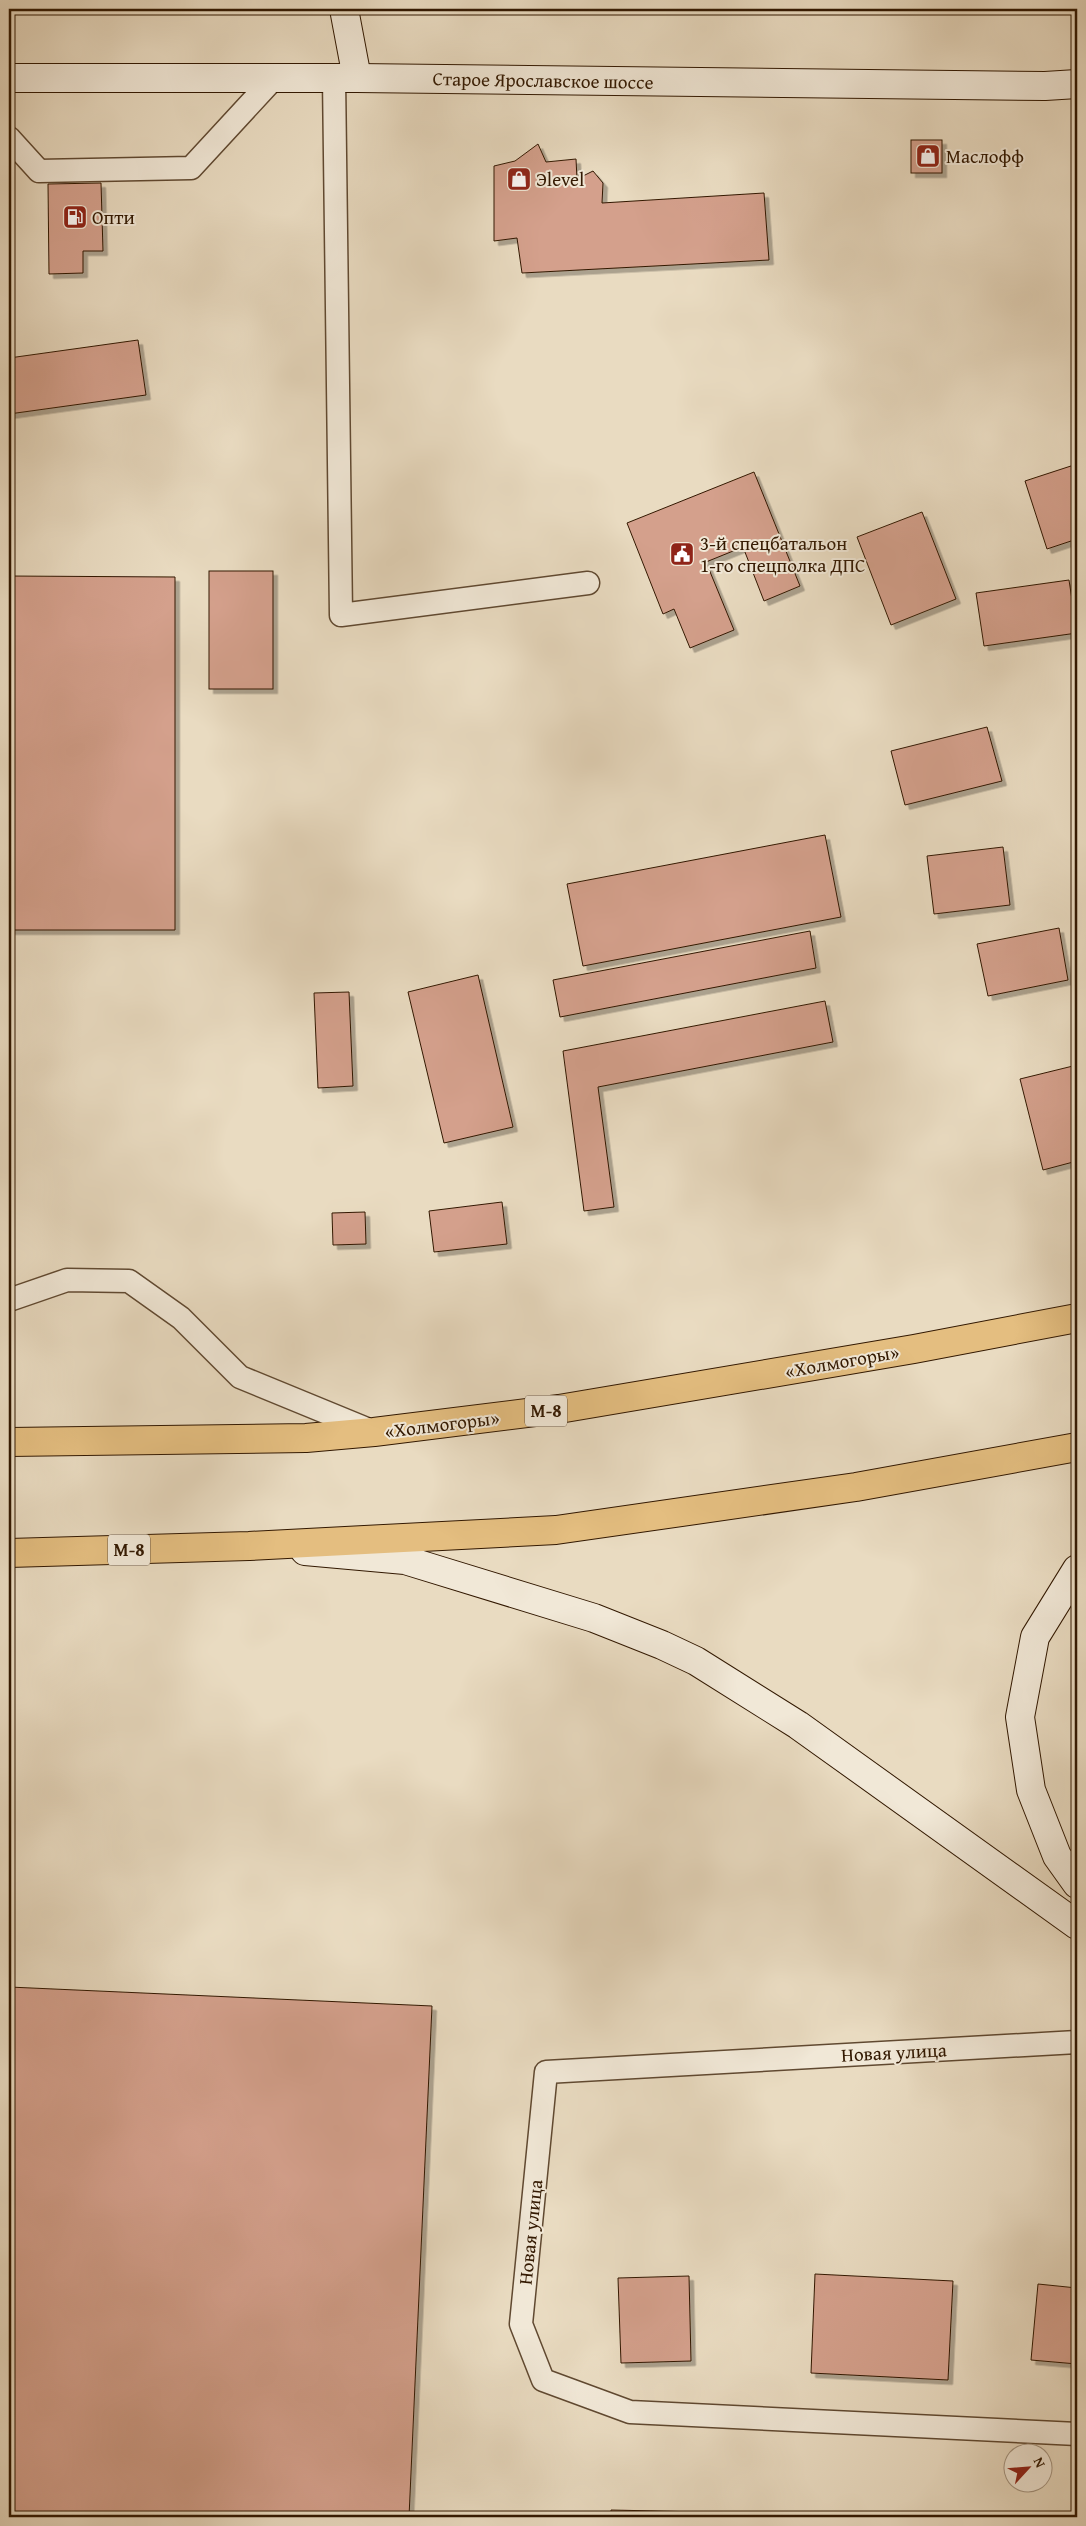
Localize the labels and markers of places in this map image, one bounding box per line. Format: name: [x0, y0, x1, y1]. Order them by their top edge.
place label: Маслофф: [946, 142, 1024, 170]
shop icon: Маслофф: [915, 143, 941, 169]
place label: Эlevel: [536, 165, 584, 193]
shop icon: Эlevel: [506, 166, 532, 192]
place label: Опти: [92, 203, 135, 231]
fuel station icon: Опти: [62, 204, 88, 230]
place label: 3-й спецбатальон 1-го спецполка ДПС: [700, 529, 865, 579]
public building icon: 3-й спецбатальон 1-го спецполка ДПС: [669, 541, 695, 567]

